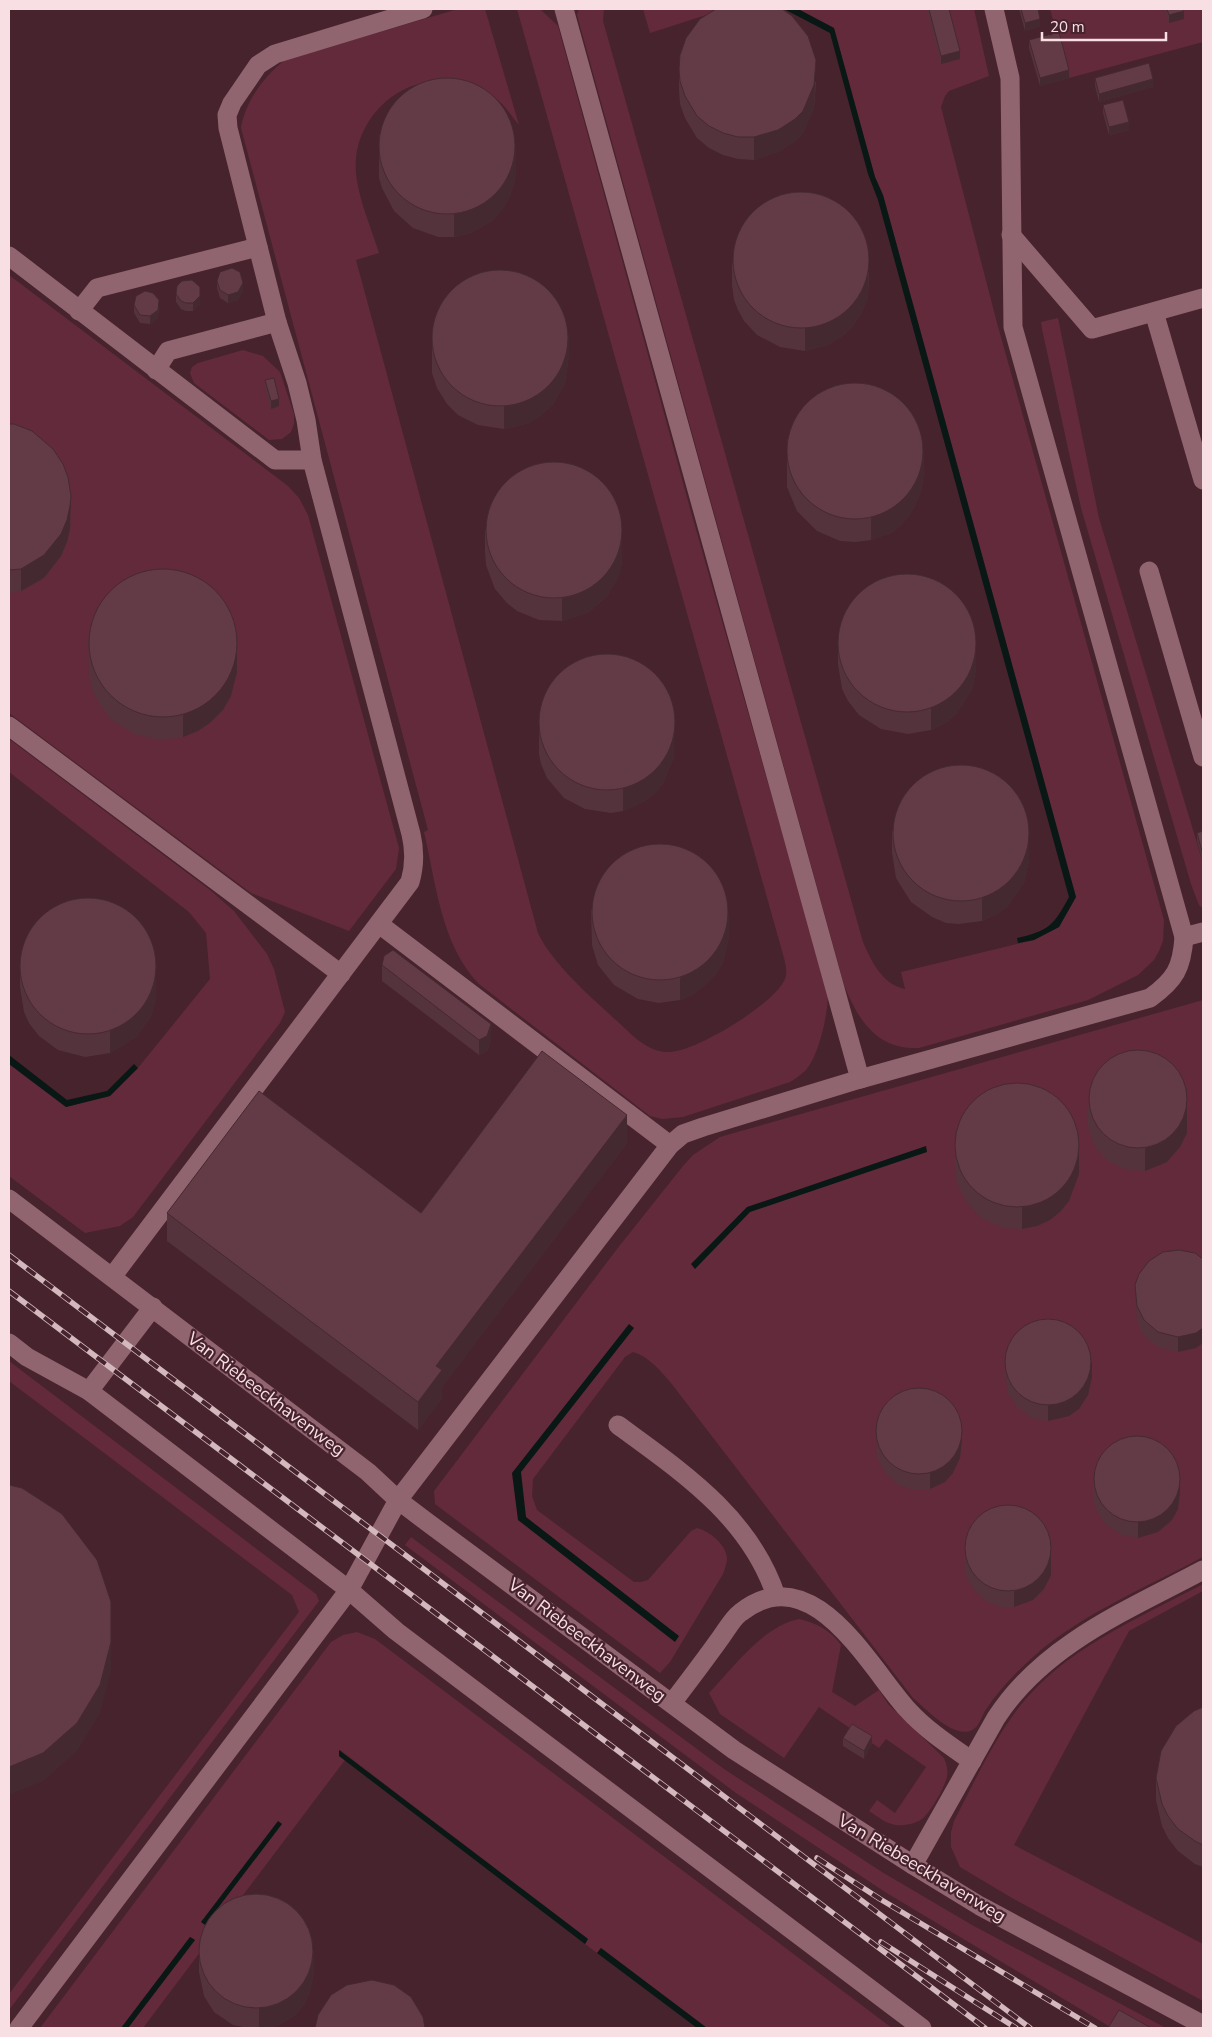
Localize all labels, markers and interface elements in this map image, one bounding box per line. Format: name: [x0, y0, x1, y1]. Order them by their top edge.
scale bar: [1042, 10, 1166, 42]
text: 20 m: [1050, 17, 1085, 37]
street label: Van Riebeeckhavenweg: [181, 1326, 350, 1461]
street label: Van Riebeeckhavenweg: [502, 1572, 671, 1707]
street label: Van Riebeeckhavenweg: [833, 1808, 1011, 1928]

